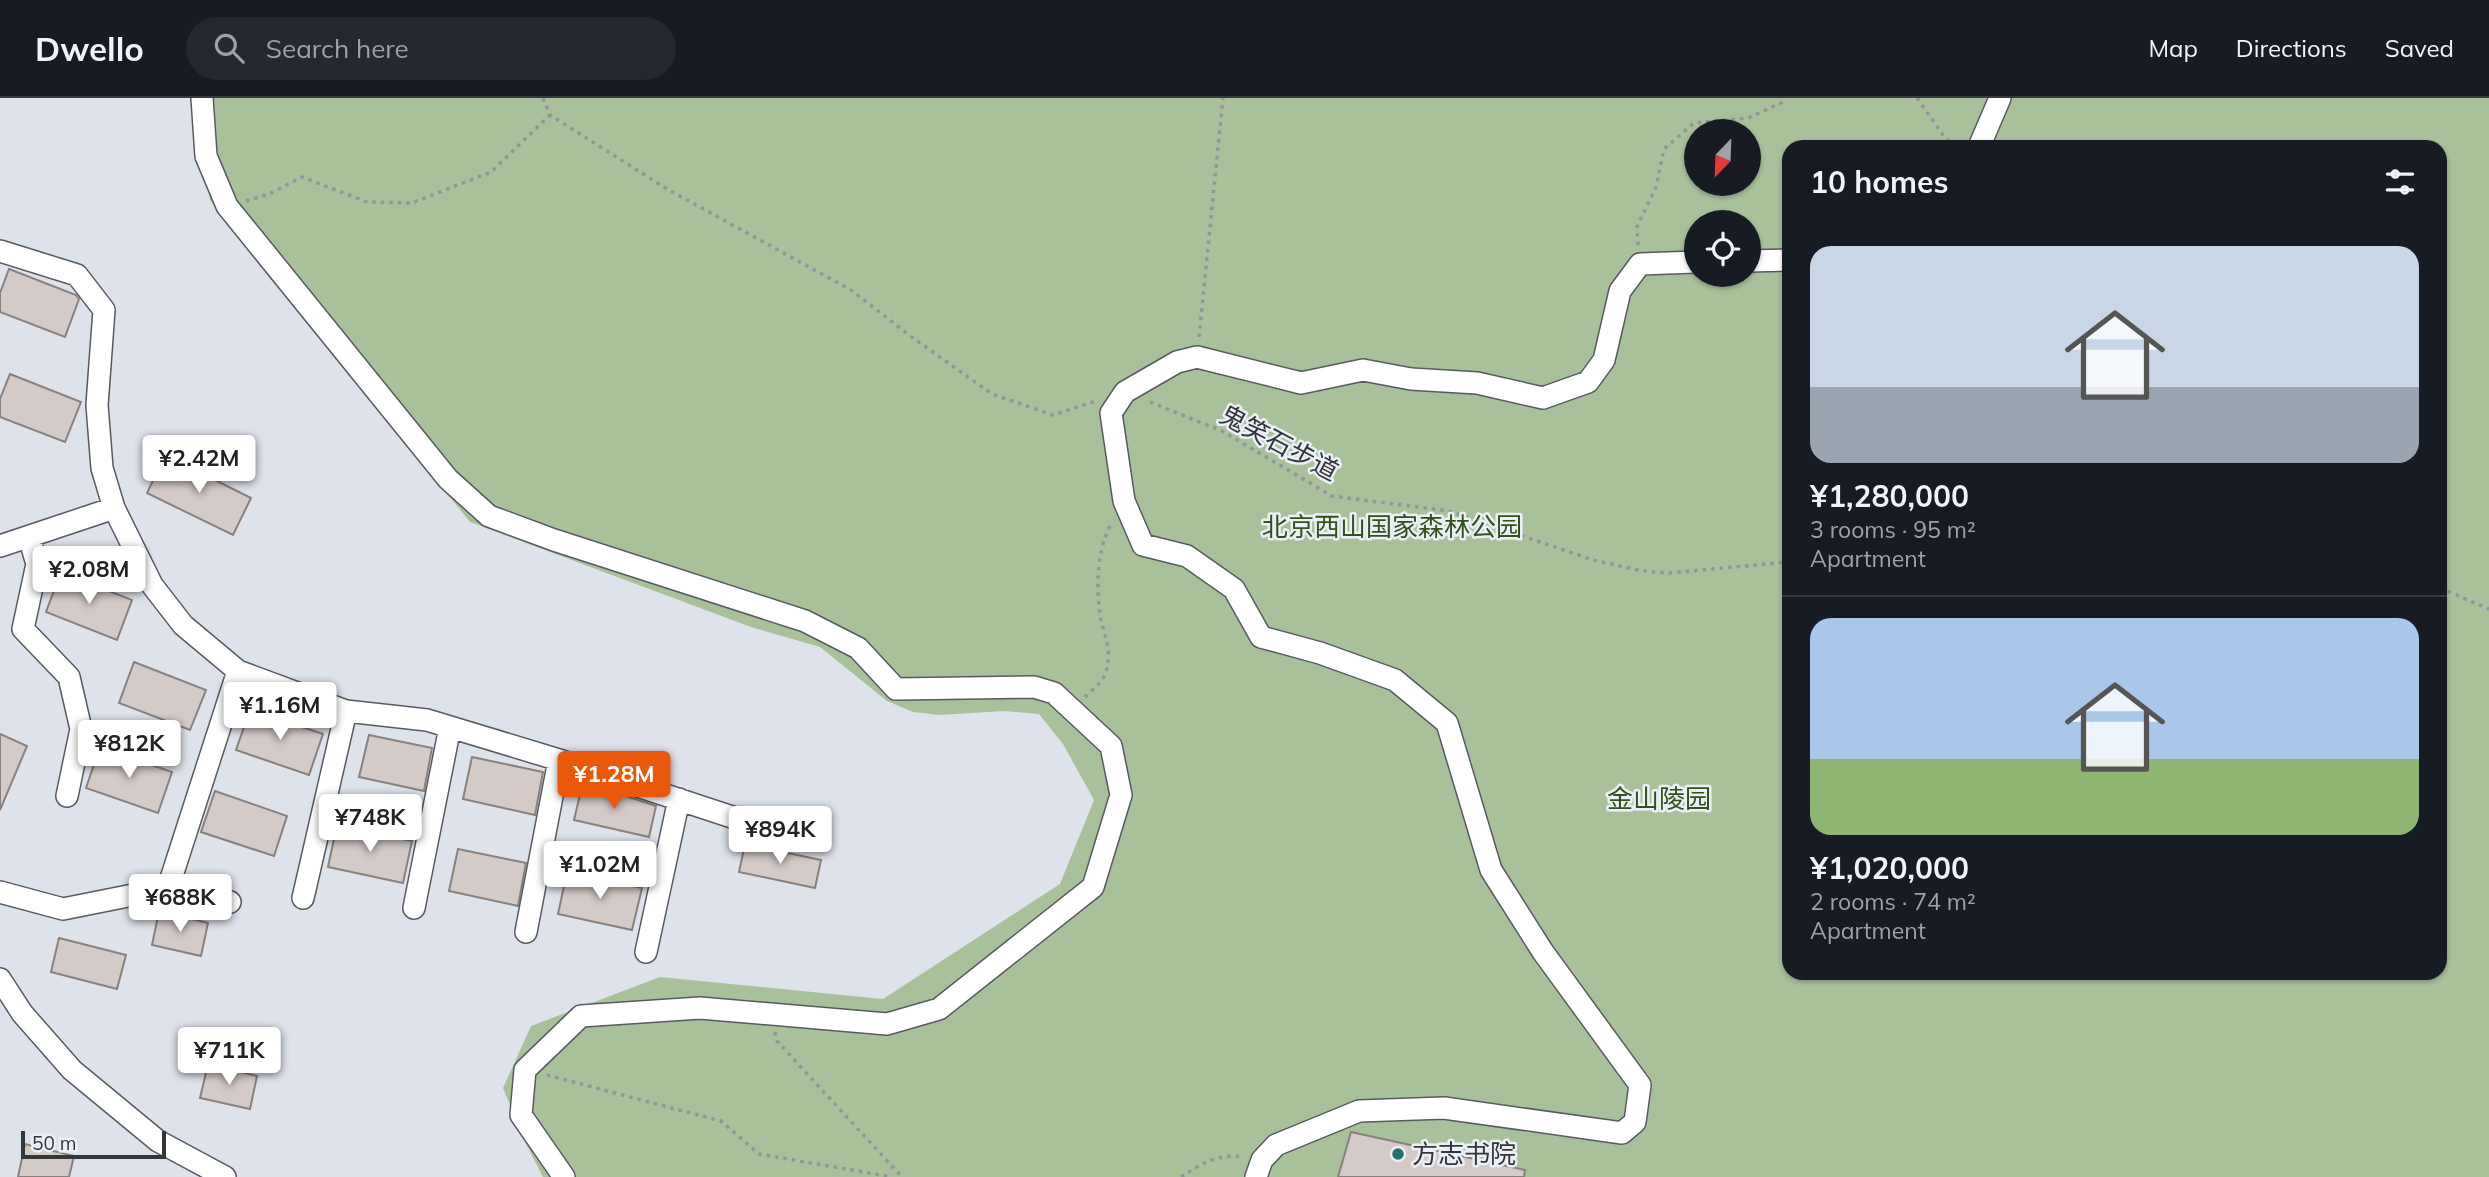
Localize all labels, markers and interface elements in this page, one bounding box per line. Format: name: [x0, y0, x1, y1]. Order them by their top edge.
search box: [186, 17, 676, 80]
text: Dwello: [35, 28, 144, 69]
icon: search: [210, 29, 248, 67]
text: Search here: [266, 32, 409, 65]
text: Map: [2148, 33, 2198, 63]
text: Directions: [2236, 33, 2347, 63]
text: Saved: [2385, 33, 2454, 63]
north arrow: [1684, 119, 1760, 196]
map controls: [1684, 119, 1761, 287]
text: 10 homes: [1810, 163, 1949, 201]
icon: filters: [2381, 163, 2419, 201]
button: locate: [1684, 210, 1761, 287]
icon: home: [2052, 292, 2178, 418]
street label: 鬼笑石步道: [1214, 397, 1344, 488]
pin: ¥2.42M: [142, 436, 256, 495]
text: ¥2.42M: [159, 443, 239, 472]
text: ¥1,280,000: [1810, 477, 1969, 515]
park label: 北京西山国家森林公园: [1262, 510, 1522, 543]
text: 3 rooms · 95 m²: [1810, 515, 1976, 544]
text: Apartment: [1810, 544, 1926, 573]
pin: ¥2.08M: [32, 546, 146, 606]
text: ¥2.08M: [49, 554, 129, 583]
icon: home: [2052, 664, 2178, 790]
pin: ¥1.16M: [223, 682, 337, 742]
text: ¥1.16M: [240, 690, 320, 719]
pin: ¥812K: [80, 720, 178, 780]
text: ¥812K: [94, 728, 164, 757]
pin: ¥1.28M: [557, 752, 671, 811]
text: ¥1.28M: [574, 759, 654, 788]
park label: 金山陵园: [1607, 782, 1711, 815]
pin: ¥748K: [321, 794, 419, 854]
text: ¥748K: [335, 802, 405, 831]
pin: ¥894K: [731, 806, 829, 866]
text: ¥894K: [745, 814, 815, 843]
pin: ¥1.02M: [543, 842, 657, 901]
text: ¥1.02M: [560, 849, 640, 878]
text: ¥1,020,000: [1810, 849, 1969, 887]
pin: ¥688K: [131, 874, 229, 934]
text: ¥688K: [145, 882, 215, 911]
text: 2 rooms · 74 m²: [1810, 887, 1976, 916]
text: Apartment: [1810, 916, 1926, 945]
pin: ¥711K: [180, 1028, 278, 1087]
text: ¥711K: [194, 1035, 264, 1064]
scale bar: [21, 1128, 166, 1160]
text: 50 m: [32, 1131, 76, 1155]
place label: 方志书院: [1412, 1137, 1516, 1170]
marker: 方志书院: [1390, 1146, 1406, 1162]

